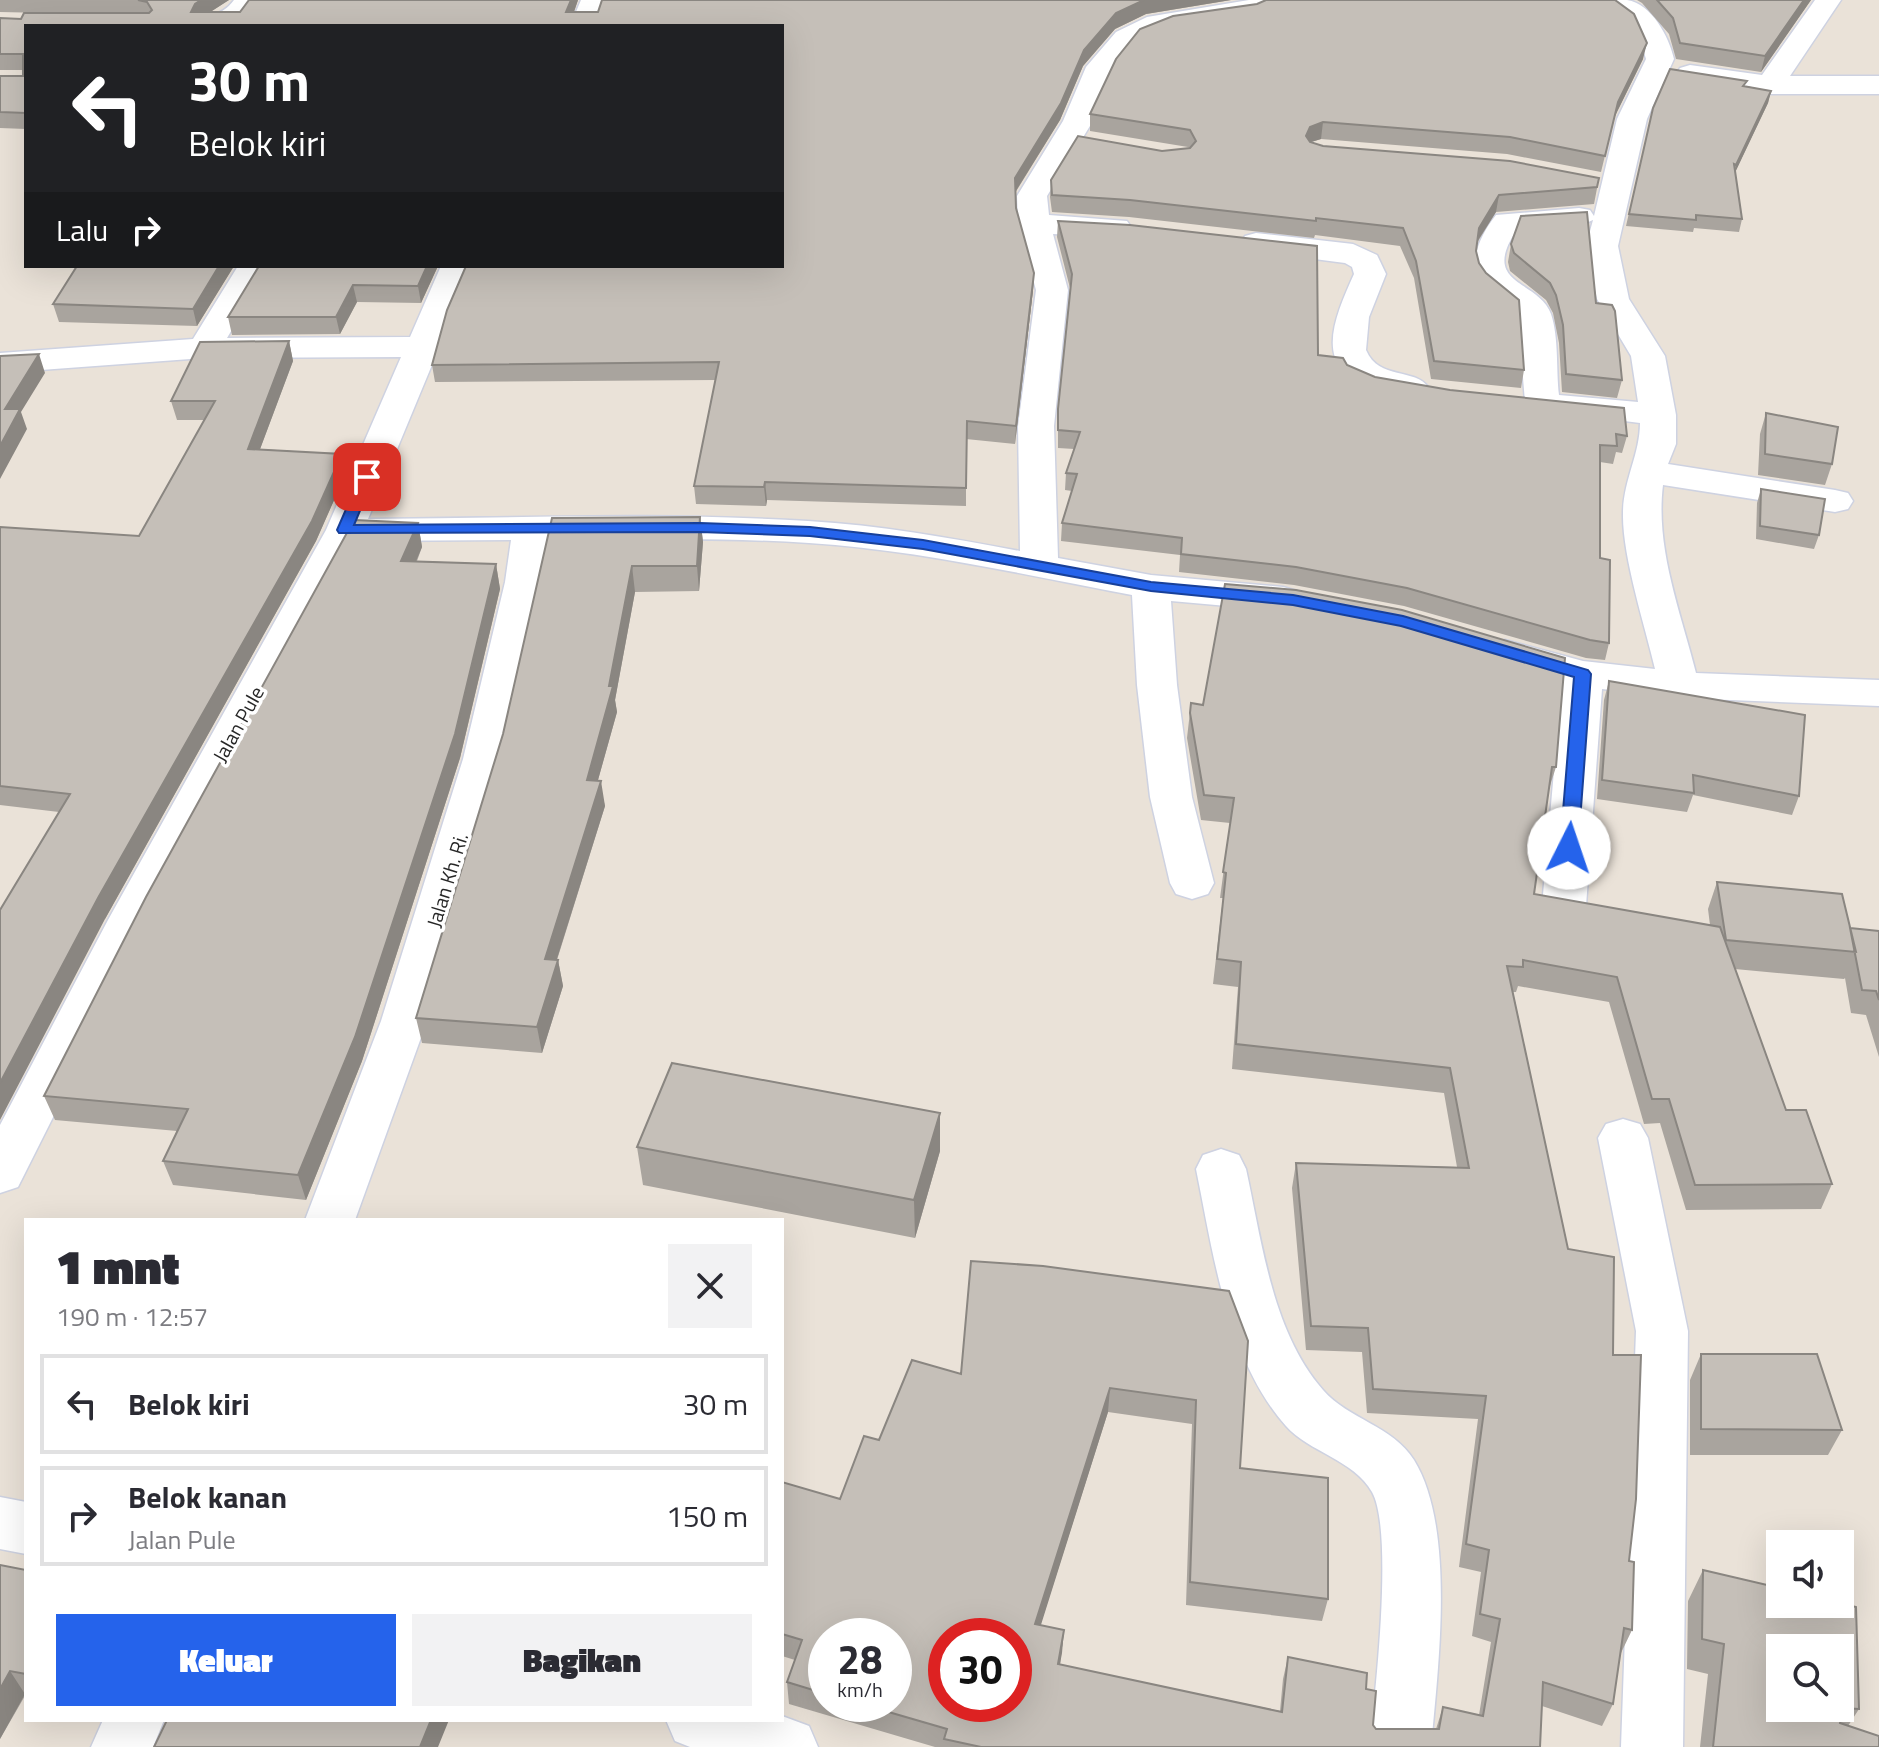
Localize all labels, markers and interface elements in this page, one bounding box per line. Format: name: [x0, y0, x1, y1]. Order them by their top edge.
text: 30 m: [188, 38, 310, 123]
icon: left: [56, 56, 160, 160]
text: Belok kiri: [188, 115, 326, 170]
text: Lalu: [56, 207, 108, 253]
icon: right: [124, 208, 168, 252]
pin: [333, 443, 401, 511]
icon: arrive: [345, 455, 389, 499]
street label: Jalan Pule: [204, 680, 272, 768]
position arrow: [1527, 806, 1611, 890]
street label: Jalan Kh. Ri.: [418, 829, 476, 931]
text: 1 mnt: [56, 1230, 180, 1303]
button: close: [668, 1244, 752, 1328]
text: 190 m · 12:57: [56, 1297, 208, 1336]
text: Belok kiri: [128, 1381, 250, 1427]
text: 30 m: [683, 1381, 748, 1427]
icon: left: [60, 1382, 104, 1426]
text: Belok kanan: [128, 1474, 287, 1520]
text: 150 m: [666, 1493, 748, 1539]
icon: right: [60, 1494, 104, 1538]
text: Jalan Pule: [128, 1520, 236, 1559]
map controls: [1766, 1530, 1854, 1722]
button: sound: [1766, 1530, 1854, 1618]
button: Keluar: [56, 1614, 396, 1706]
button: Bagikan: [412, 1614, 752, 1706]
speed limit sign: 30: [928, 1618, 1032, 1722]
text: 28: [838, 1629, 882, 1690]
button: search: [1766, 1634, 1854, 1722]
text: km/h: [837, 1674, 883, 1705]

